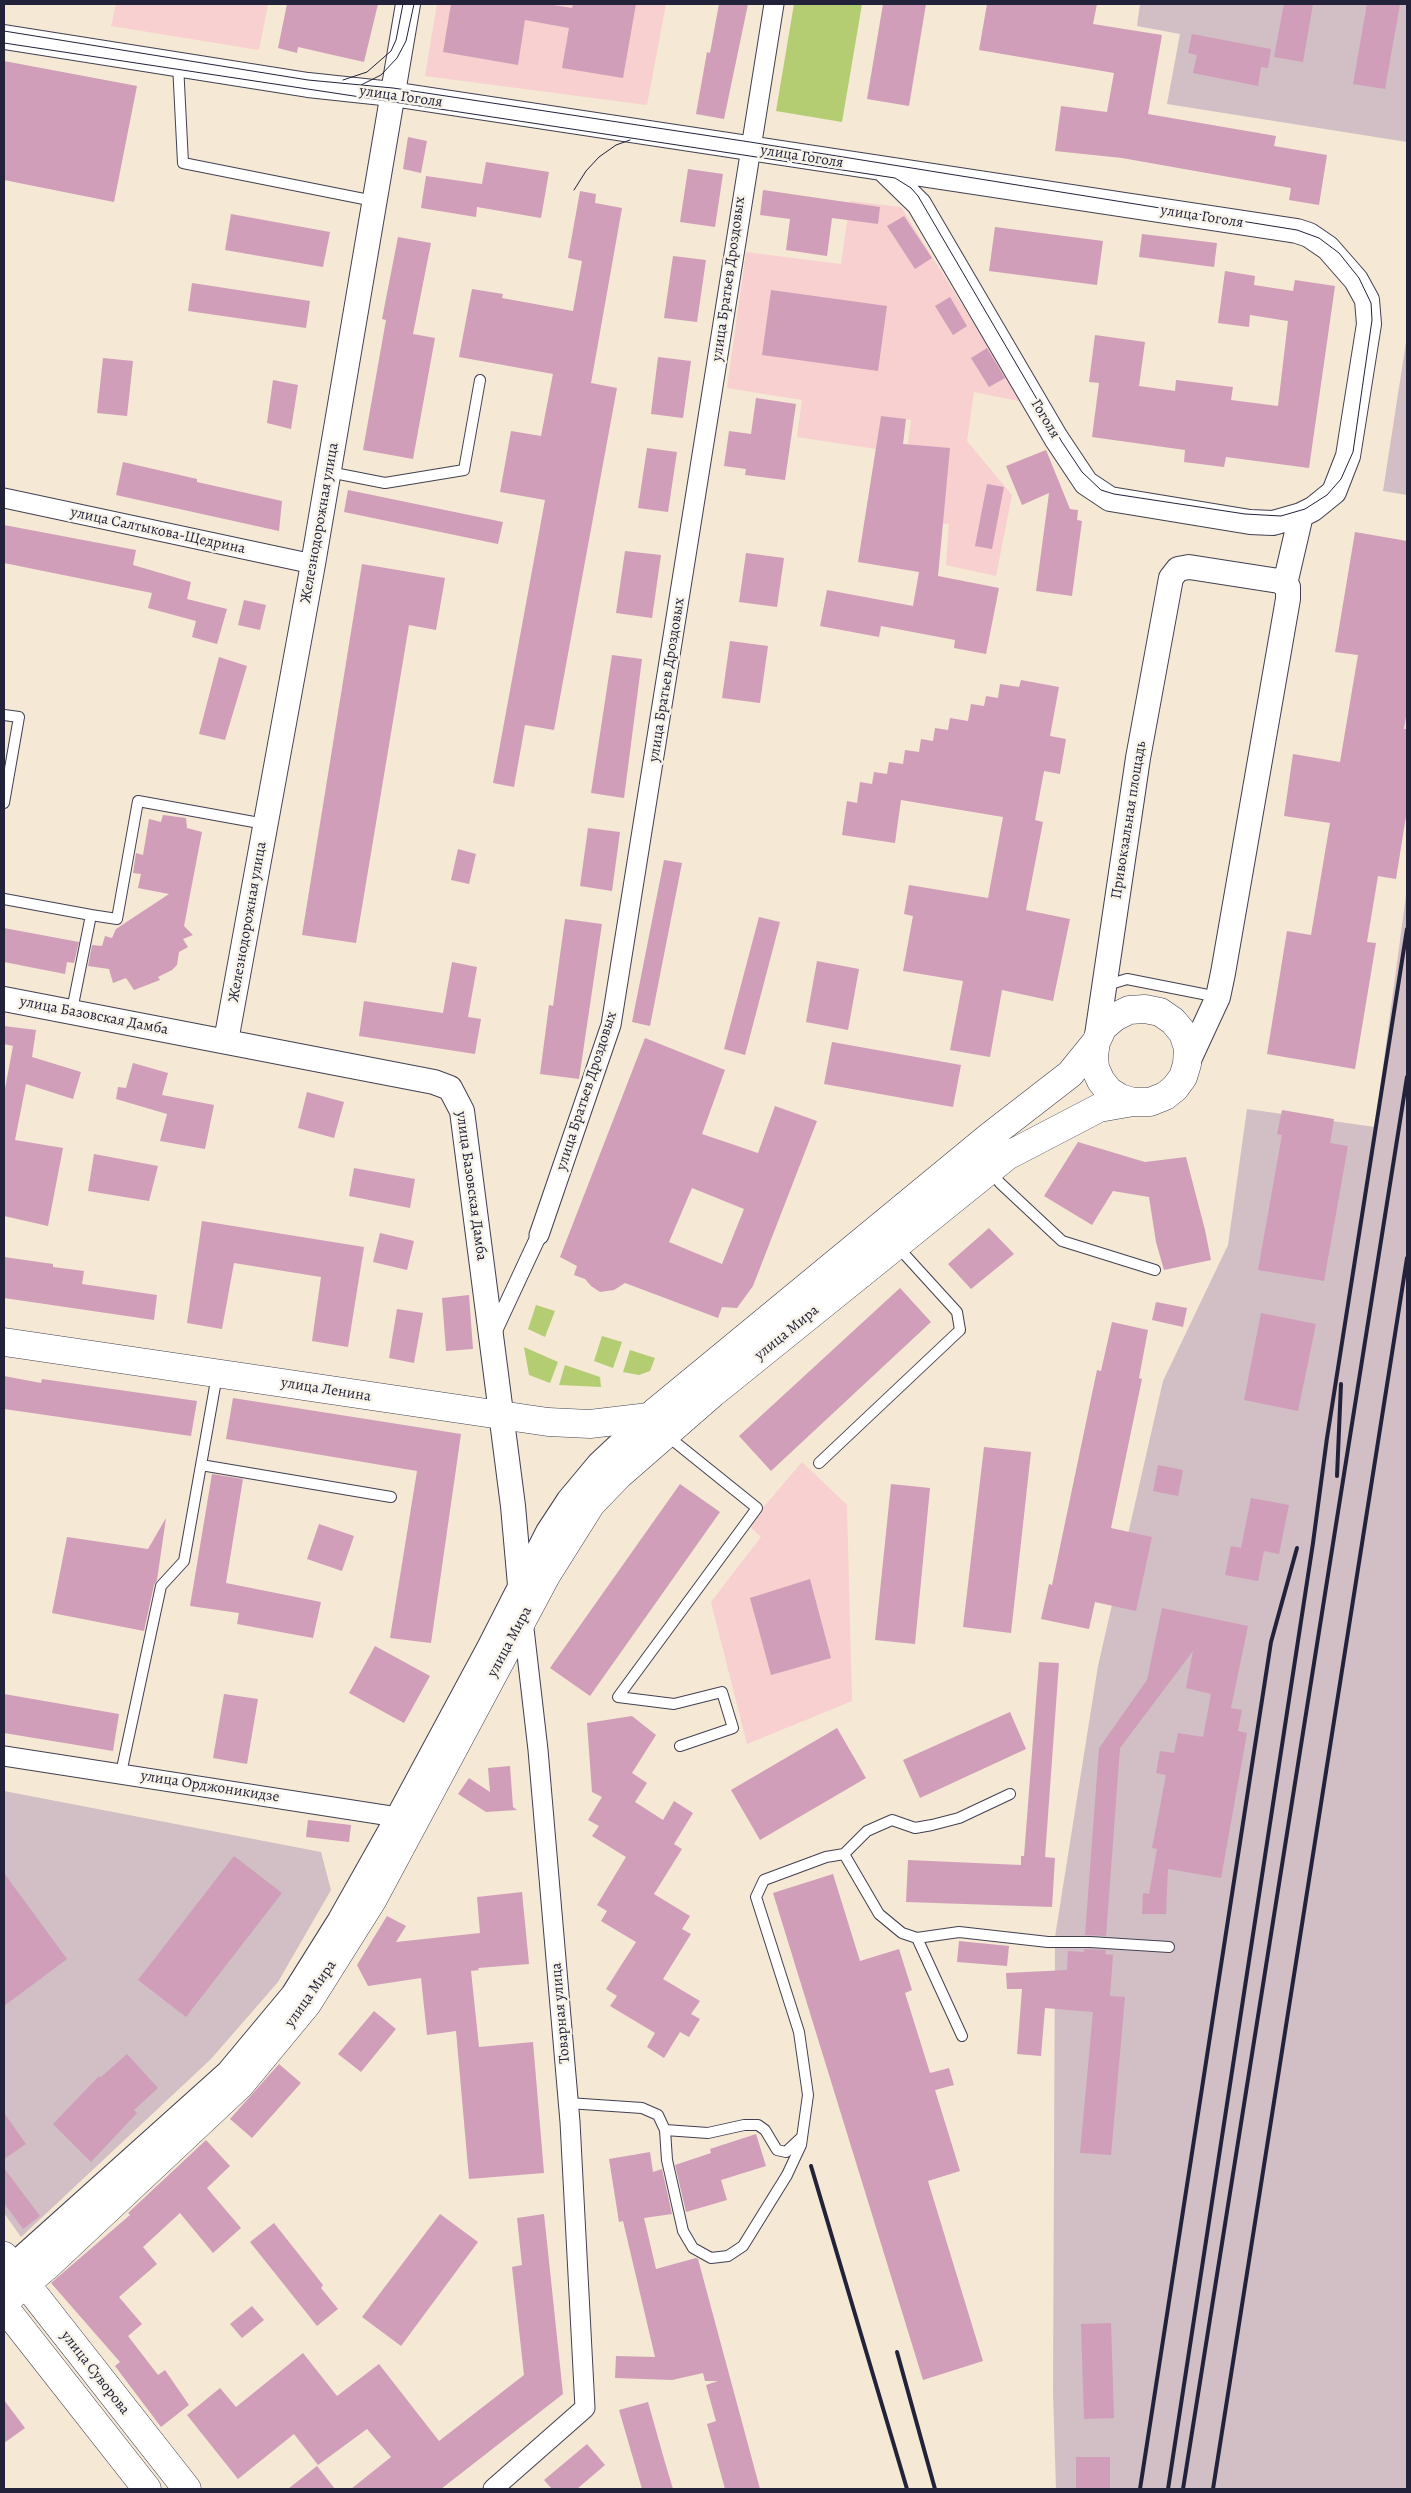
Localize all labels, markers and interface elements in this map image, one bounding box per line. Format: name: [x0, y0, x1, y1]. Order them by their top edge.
street label: улица Гоголя: [358, 82, 444, 112]
street label: улица Гоголя: [759, 142, 845, 172]
street label: улица Братьев Дроздовых: [709, 196, 749, 362]
street label: улица Гоголя: [1159, 202, 1245, 232]
street label: Гоголя: [1026, 396, 1064, 442]
street label: Железнодорожная улица: [297, 441, 343, 605]
street label: улица Салтыкова-Щедрина: [69, 504, 247, 558]
street label: улица Братьев Дроздовых: [645, 597, 689, 763]
street label: Привокзальная площадь: [1108, 740, 1150, 900]
street label: Железнодорожная улица: [225, 840, 271, 1004]
street label: улица Базовская Дамба: [18, 993, 170, 1039]
street label: улица Братьев Дроздовых: [553, 1009, 621, 1173]
street label: улица Базовская Дамба: [452, 1110, 490, 1262]
street label: улица Мира: [751, 1302, 823, 1364]
street label: улица Ленина: [280, 1374, 372, 1406]
street label: улица Мира: [484, 1604, 536, 1680]
street label: улица Орджоникидзе: [139, 1767, 281, 1807]
street label: улица Мира: [281, 1957, 341, 2031]
street label: Товарная улица: [548, 1962, 574, 2064]
street label: улица Суворова: [57, 2327, 133, 2419]

